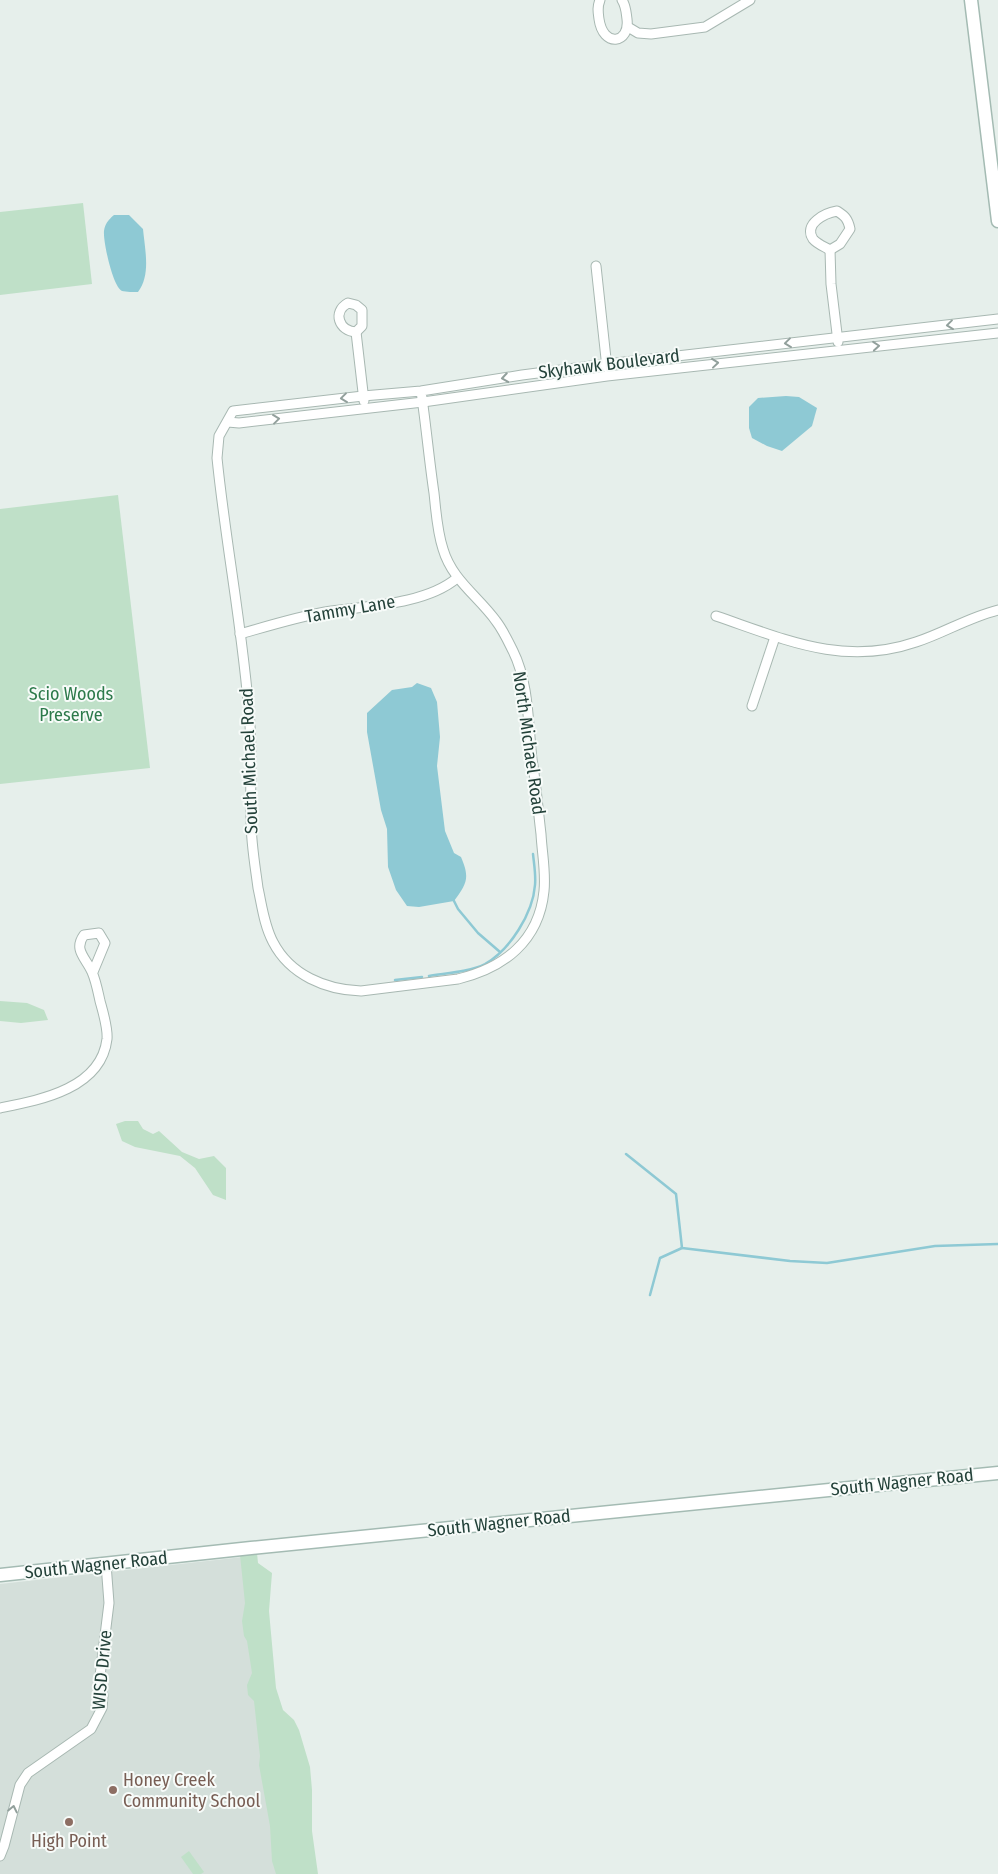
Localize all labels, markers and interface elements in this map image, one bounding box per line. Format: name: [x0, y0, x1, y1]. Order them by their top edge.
one-way arrow: [945, 319, 953, 330]
one-way arrow: [784, 337, 792, 348]
one-way arrow: [873, 341, 881, 352]
street label: Skyhawk Boulevard: [537, 344, 681, 384]
one-way arrow: [711, 358, 719, 369]
one-way arrow: [501, 372, 510, 382]
one-way arrow: [340, 392, 348, 403]
one-way arrow: [272, 414, 280, 425]
street label: Tammy Lane: [303, 590, 397, 628]
street label: North Michael Road: [508, 670, 550, 816]
park label: Scio Woods Preserve: [29, 683, 114, 726]
street label: South Michael Road: [235, 688, 263, 834]
street label: South Wagner Road: [829, 1464, 975, 1500]
street label: South Wagner Road: [426, 1505, 572, 1541]
street label: South Wagner Road: [23, 1547, 169, 1583]
street label: WISD Drive: [88, 1629, 116, 1711]
place label: Honey Creek Community School: [123, 1769, 261, 1812]
marker: Honey Creek Community School: [107, 1784, 119, 1796]
one-way arrow: [7, 1804, 18, 1813]
marker: High Point: [63, 1816, 75, 1828]
place label: High Point: [31, 1830, 107, 1852]

